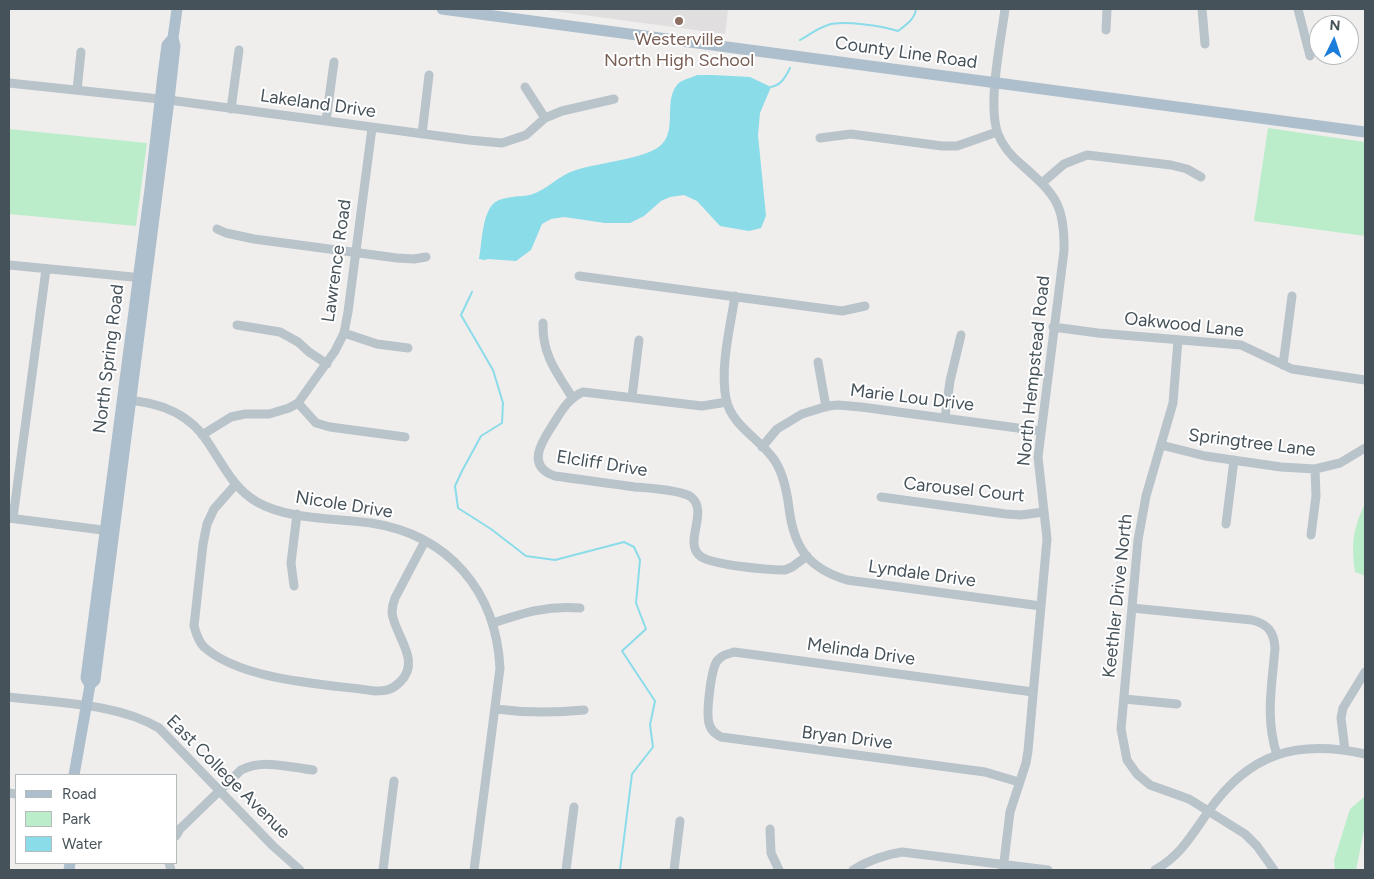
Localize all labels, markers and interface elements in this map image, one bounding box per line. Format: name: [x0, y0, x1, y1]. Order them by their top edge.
marker: Westerville North High School: [673, 15, 685, 27]
north arrow: [1309, 15, 1359, 65]
text: N: [1329, 17, 1341, 34]
place label: Westerville North High School: [604, 29, 754, 72]
street label: County Line Road: [833, 32, 979, 74]
street label: Lakeland Drive: [259, 85, 377, 123]
street label: Lawrence Road: [318, 198, 356, 324]
street label: North Hempstead Road: [1013, 275, 1055, 467]
street label: North Spring Road: [89, 283, 129, 435]
street label: Oakwood Lane: [1123, 308, 1245, 342]
street label: Marie Lou Drive: [849, 380, 975, 416]
street label: Springtree Lane: [1187, 424, 1317, 462]
street label: Elcliff Drive: [555, 446, 649, 482]
street label: Carousel Court: [902, 473, 1026, 507]
street label: Nicole Drive: [294, 487, 394, 523]
street label: Keethler Drive North: [1099, 513, 1137, 679]
street label: Lyndale Drive: [867, 556, 977, 592]
street label: Melinda Drive: [806, 634, 916, 670]
street label: East College Avenue: [162, 711, 294, 843]
street label: Bryan Drive: [800, 722, 894, 754]
legend: [15, 774, 178, 864]
text: Road: [62, 785, 97, 803]
text: Park: [62, 810, 91, 828]
text: Water: [62, 835, 102, 853]

